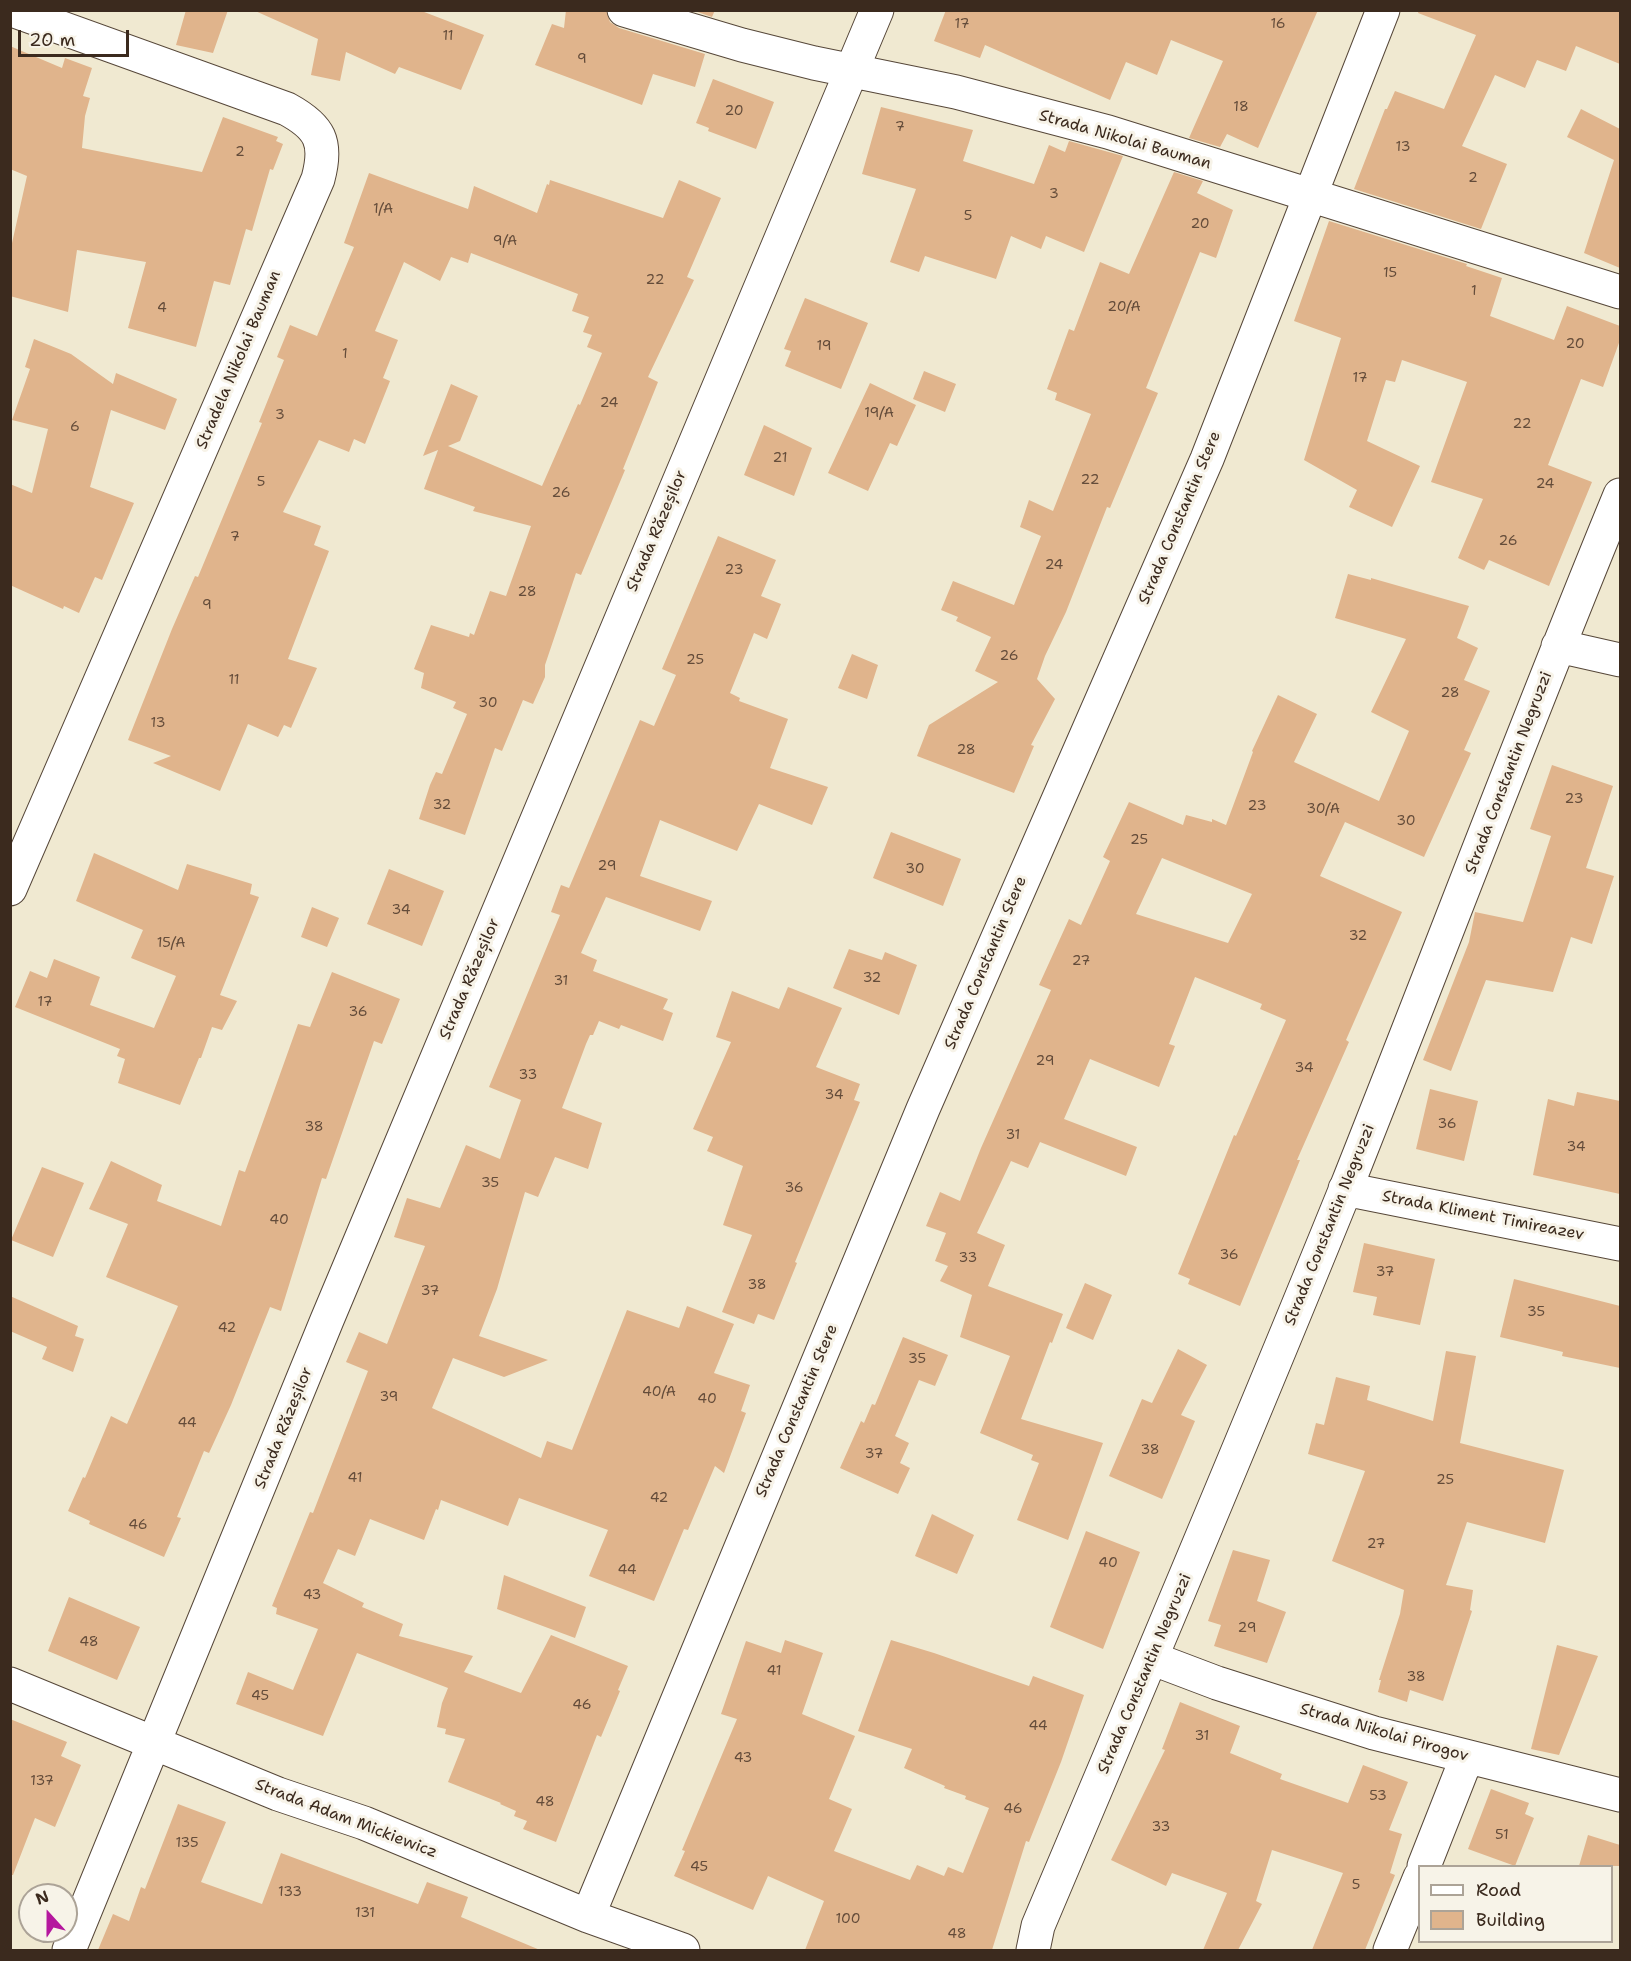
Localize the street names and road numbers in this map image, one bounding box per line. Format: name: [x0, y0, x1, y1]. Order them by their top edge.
street label: Strada Nikolai Bauman: [1037, 106, 1213, 174]
street label: Stradela Nikolai Bauman: [193, 268, 285, 452]
street label: Strada Constantin Stere: [1135, 429, 1225, 607]
street label: Strada Răzeșilor: [623, 467, 691, 595]
street label: Strada Constantin Negruzzi: [1461, 669, 1557, 877]
street label: Strada Constantin Stere: [941, 874, 1031, 1052]
street label: Strada Răzeșilor: [436, 915, 504, 1043]
street label: Strada Constantin Negruzzi: [1281, 1121, 1379, 1329]
street label: Strada Kliment Timireazev: [1380, 1187, 1586, 1245]
street label: Strada Constantin Stere: [752, 1322, 842, 1500]
street label: Strada Răzeșilor: [251, 1364, 317, 1492]
street label: Strada Constantin Negruzzi: [1094, 1571, 1196, 1777]
street label: Strada Nikolai Pirogov: [1298, 1700, 1470, 1766]
street label: Strada Adam Mickiewicz: [252, 1775, 440, 1863]

